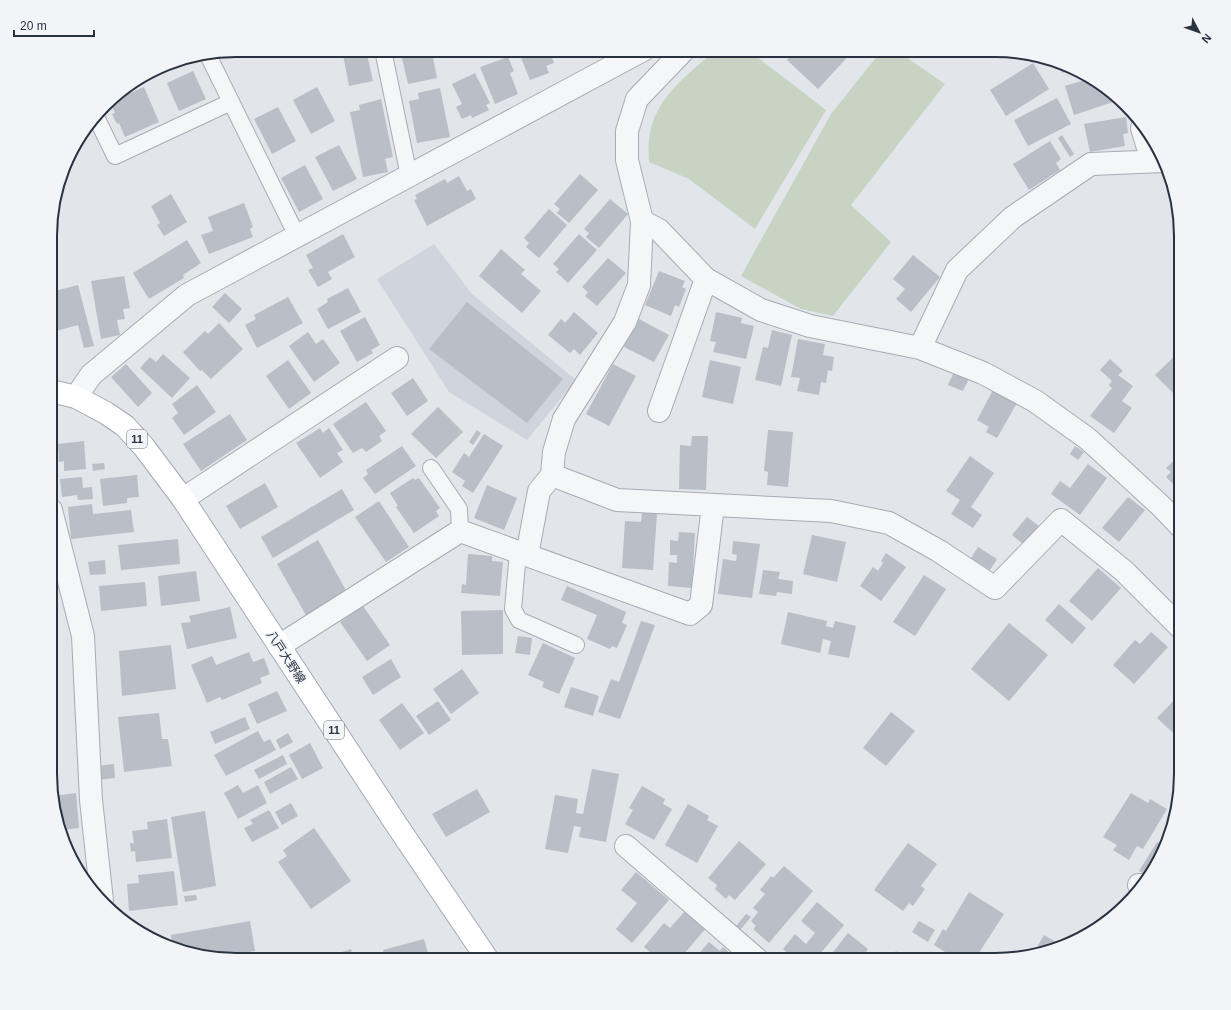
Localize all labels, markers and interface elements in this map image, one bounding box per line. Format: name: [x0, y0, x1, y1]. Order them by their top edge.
scale bar: [14, 12, 94, 38]
north arrow: [1179, 12, 1219, 52]
text: 20 m: [20, 19, 47, 33]
text: N: [1199, 32, 1214, 46]
road number: 11: [127, 430, 147, 448]
street label: 八戸大野線: [264, 628, 308, 686]
road number: 11: [324, 721, 344, 739]

